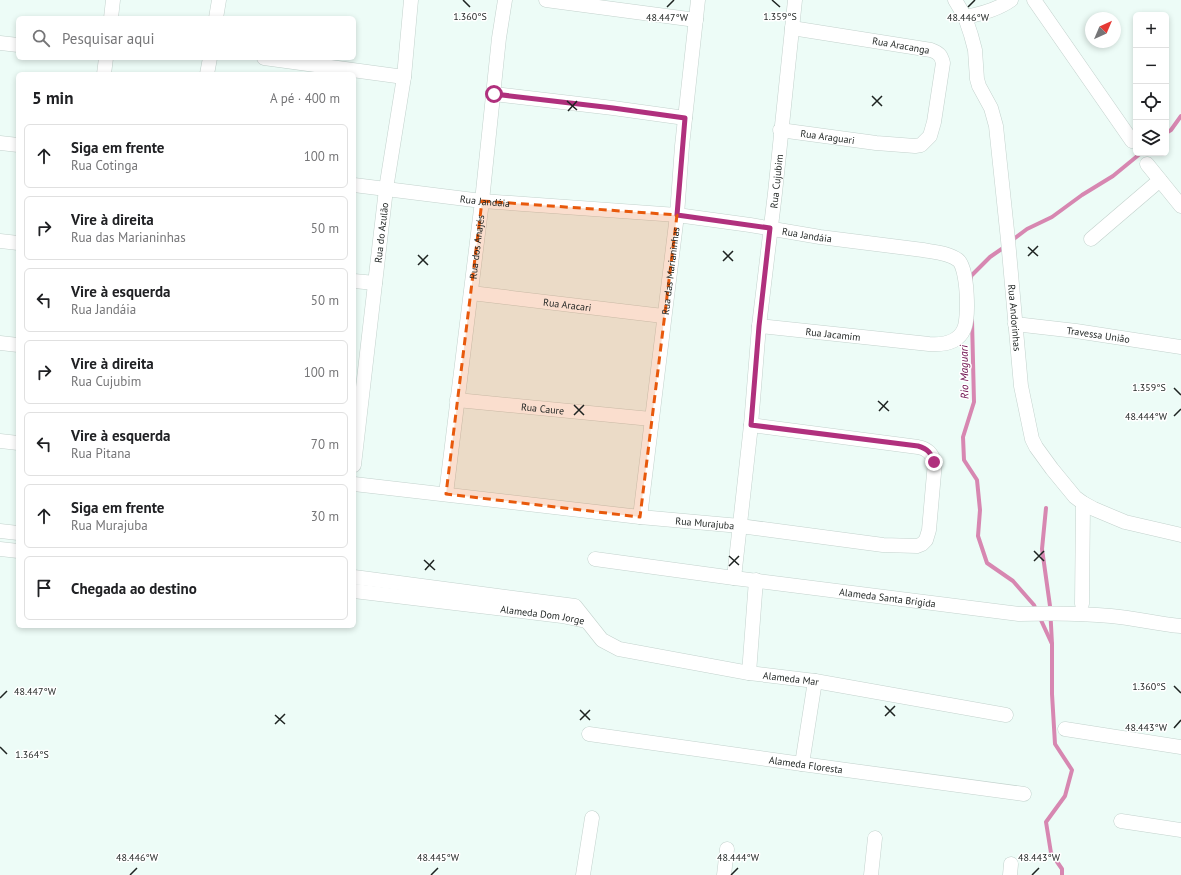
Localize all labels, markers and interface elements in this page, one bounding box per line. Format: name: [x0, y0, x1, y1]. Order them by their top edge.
text: 1.360°S: [453, 10, 487, 23]
text: 1.359°S: [763, 10, 797, 23]
text: 48.447°W: [646, 11, 689, 24]
text: 48.446°W: [947, 11, 990, 24]
north arrow: [1085, 12, 1121, 48]
map controls: [1133, 12, 1169, 156]
button: +: [1133, 12, 1169, 48]
search box: [16, 16, 356, 60]
icon: search: [30, 27, 52, 49]
text: Pesquisar aqui: [62, 29, 154, 48]
street label: Rua Aracanga: [871, 34, 931, 57]
button: −: [1133, 48, 1169, 84]
button: locate: [1133, 84, 1169, 120]
route start: [485, 85, 503, 103]
text: 5 min: [32, 87, 73, 109]
text: A pé · 400 m: [270, 90, 340, 107]
button: layers: [1133, 120, 1169, 156]
street label: Rua Araguari: [800, 127, 855, 147]
text: Siga em frente: [71, 138, 164, 157]
icon: ahead: [33, 145, 55, 167]
text: 100 m: [304, 148, 339, 165]
street label: Rua Cujubim: [767, 154, 786, 209]
text: Rua Cotinga: [71, 157, 138, 174]
street label: Rua Jandáia: [459, 192, 511, 210]
street label: Rua do Azulão: [371, 202, 391, 264]
text: Vire à direita: [71, 210, 154, 229]
street label: Rua dos Anajés: [466, 214, 487, 280]
icon: right: [33, 217, 55, 239]
text: 50 m: [311, 220, 339, 237]
street label: Rua Jandáia: [781, 225, 833, 245]
street label: Rua das Marianinhas: [659, 226, 682, 316]
text: Rua das Marianinhas: [71, 229, 186, 246]
text: Vire à esquerda: [71, 282, 170, 301]
street label: Rua Andorinhas: [1005, 284, 1024, 352]
icon: left: [33, 289, 55, 311]
text: 50 m: [311, 292, 339, 309]
street label: Rua Aracari: [542, 296, 592, 314]
text: Rua Jandáia: [71, 301, 136, 318]
street label: Travessa União: [1066, 324, 1131, 346]
street label: Rua Jacamim: [805, 325, 861, 344]
water label: Rio Maguari: [957, 344, 971, 399]
text: Vire à direita: [71, 354, 154, 373]
icon: right: [33, 361, 55, 383]
text: 100 m: [304, 364, 339, 381]
text: Rua Cujubim: [71, 373, 141, 390]
text: 1.359°S: [1132, 381, 1166, 394]
street label: Rua Caure: [520, 400, 565, 417]
text: 48.444°W: [1125, 410, 1168, 423]
text: Vire à esquerda: [71, 426, 170, 445]
icon: left: [33, 433, 55, 455]
text: 70 m: [311, 436, 339, 453]
text: Rua Pitana: [71, 445, 131, 462]
route end: [925, 453, 943, 471]
text: Siga em frente: [71, 498, 164, 517]
icon: ahead: [33, 505, 55, 527]
text: 30 m: [311, 508, 339, 525]
street label: Rua Murajuba: [675, 514, 735, 532]
text: Rua Murajuba: [71, 517, 148, 534]
icon: arrive: [33, 577, 55, 599]
text: Chegada ao destino: [71, 579, 197, 598]
street label: Alameda Santa Brígida: [838, 585, 936, 610]
street label: Alameda Dom Jorge: [500, 603, 586, 628]
street label: Alameda Mar: [762, 669, 820, 689]
text: 1.360°S: [1132, 680, 1166, 693]
text: 48.447°W: [14, 685, 57, 698]
text: 48.443°W: [1125, 721, 1168, 734]
text: 1.364°S: [15, 748, 49, 761]
street label: Alameda Floresta: [768, 753, 844, 776]
text: 48.446°W: [116, 851, 159, 864]
text: 48.445°W: [417, 851, 460, 864]
text: 48.444°W: [717, 851, 760, 864]
text: 48.443°W: [1018, 851, 1061, 864]

